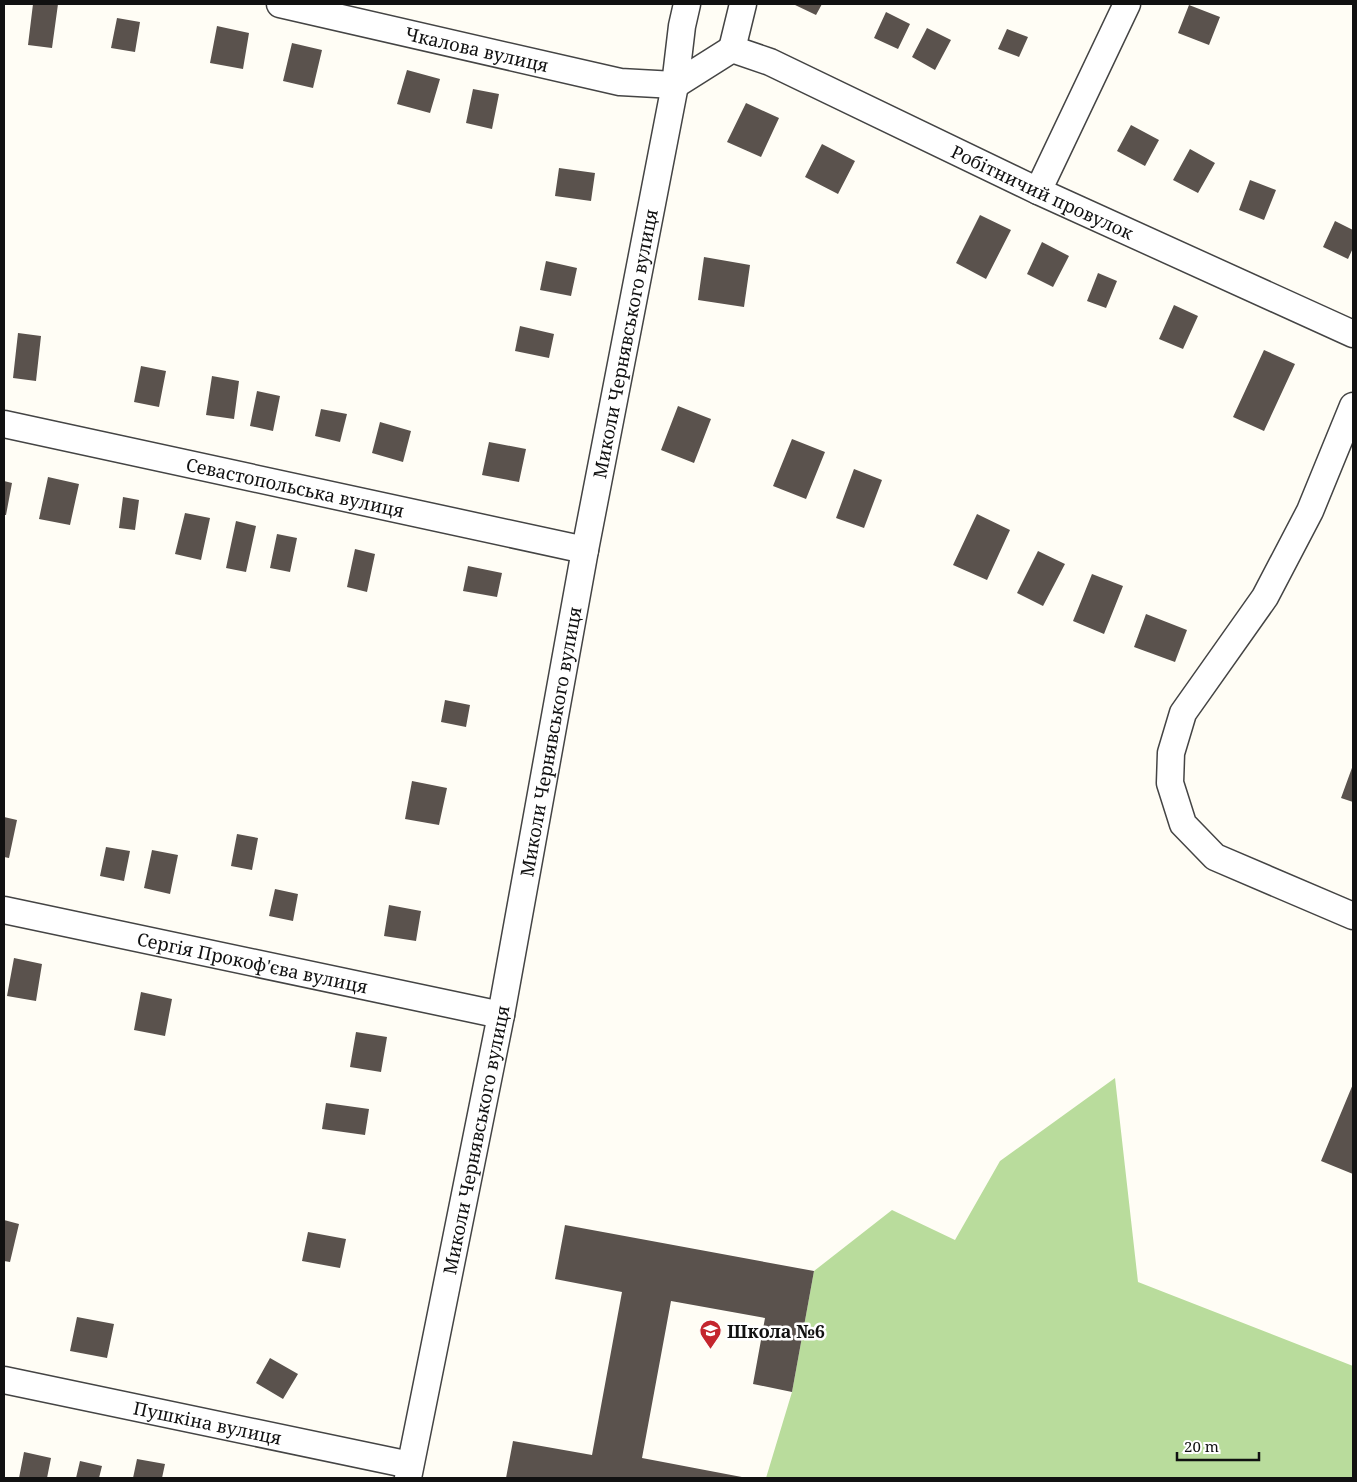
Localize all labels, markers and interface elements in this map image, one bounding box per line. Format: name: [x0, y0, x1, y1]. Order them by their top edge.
street label: Чкалова вулиця: [403, 21, 551, 77]
street label: Робітничий провулок: [947, 139, 1138, 245]
street label: Миколи Чернявського вулиця: [587, 207, 663, 480]
street label: Севастопольська вулиця: [184, 452, 406, 522]
street label: Миколи Чернявського вулиця: [514, 605, 587, 879]
street label: Сергія Прокоф'єва вулиця: [135, 926, 370, 999]
street label: Миколи Чернявського вулиця: [437, 1003, 515, 1277]
school or university icon: Школа №6: [699, 1319, 723, 1350]
place label: Школа №6: [727, 1319, 825, 1343]
street label: Пушкіна вулиця: [131, 1395, 284, 1450]
scale bar: [1177, 1430, 1260, 1462]
text: 20 m: [1184, 1436, 1219, 1456]

